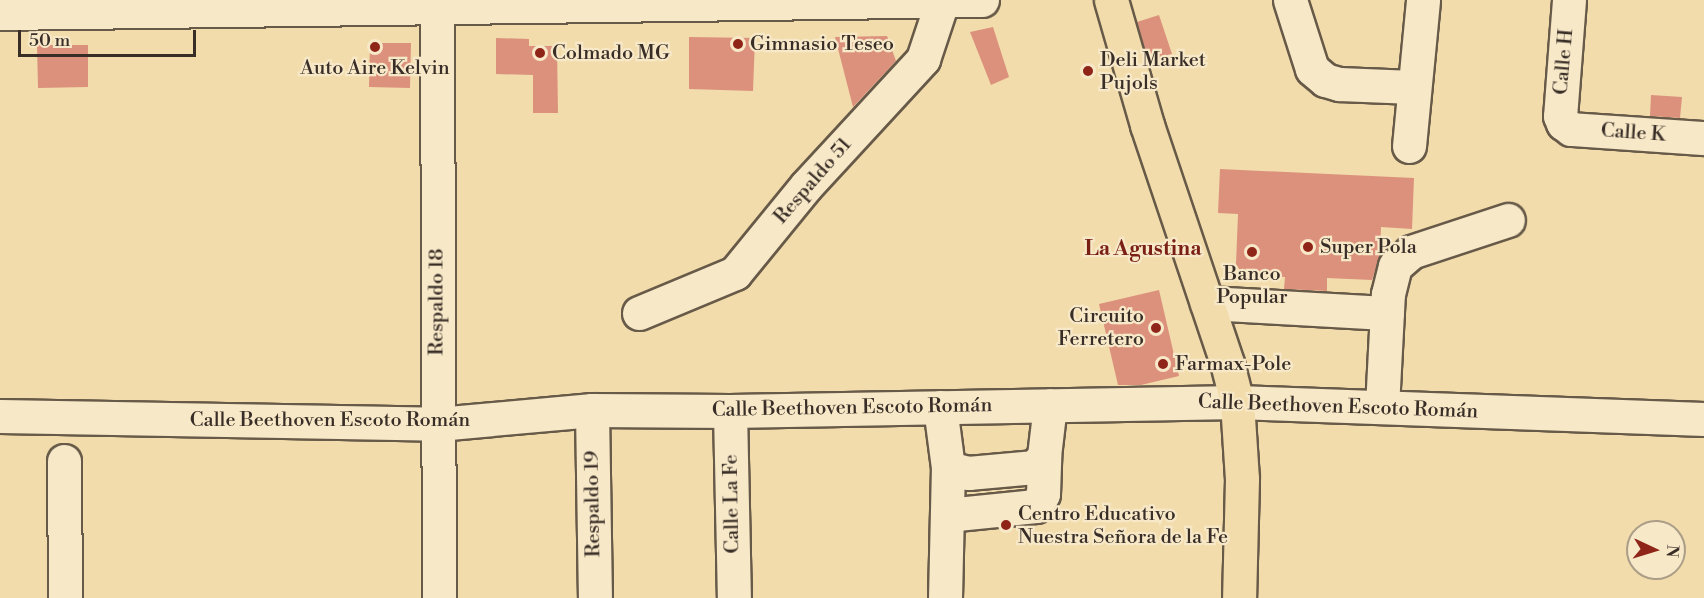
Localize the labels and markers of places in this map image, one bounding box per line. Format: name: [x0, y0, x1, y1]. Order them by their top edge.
place label: Gimnasio Teseo: [750, 32, 894, 56]
marker: Gimnasio Teseo: [731, 37, 745, 51]
marker: Auto Aire Kelvin: [368, 40, 382, 54]
place label: Colmado MG: [552, 41, 670, 65]
marker: Colmado MG: [533, 46, 547, 60]
place label: Deli Market Pujols: [1100, 48, 1206, 95]
place label: Auto Aire Kelvin: [300, 56, 450, 80]
marker: Deli Market Pujols: [1081, 64, 1095, 78]
place label: Super Pola: [1320, 235, 1417, 259]
marker: Super Pola: [1301, 240, 1315, 254]
marker: Banco Popular: [1245, 245, 1259, 259]
place label: Banco Popular: [1216, 262, 1288, 309]
place label: Circuito Ferretero: [1058, 304, 1144, 351]
marker: Circuito Ferretero: [1149, 321, 1163, 335]
place label: Farmax-Pole: [1175, 352, 1291, 376]
marker: Farmax-Pole: [1156, 357, 1170, 371]
place label: Centro Educativo Nuestra Señora de la Fe: [1018, 502, 1228, 549]
marker: Centro Educativo Nuestra Señora de la Fe: [999, 518, 1013, 532]

